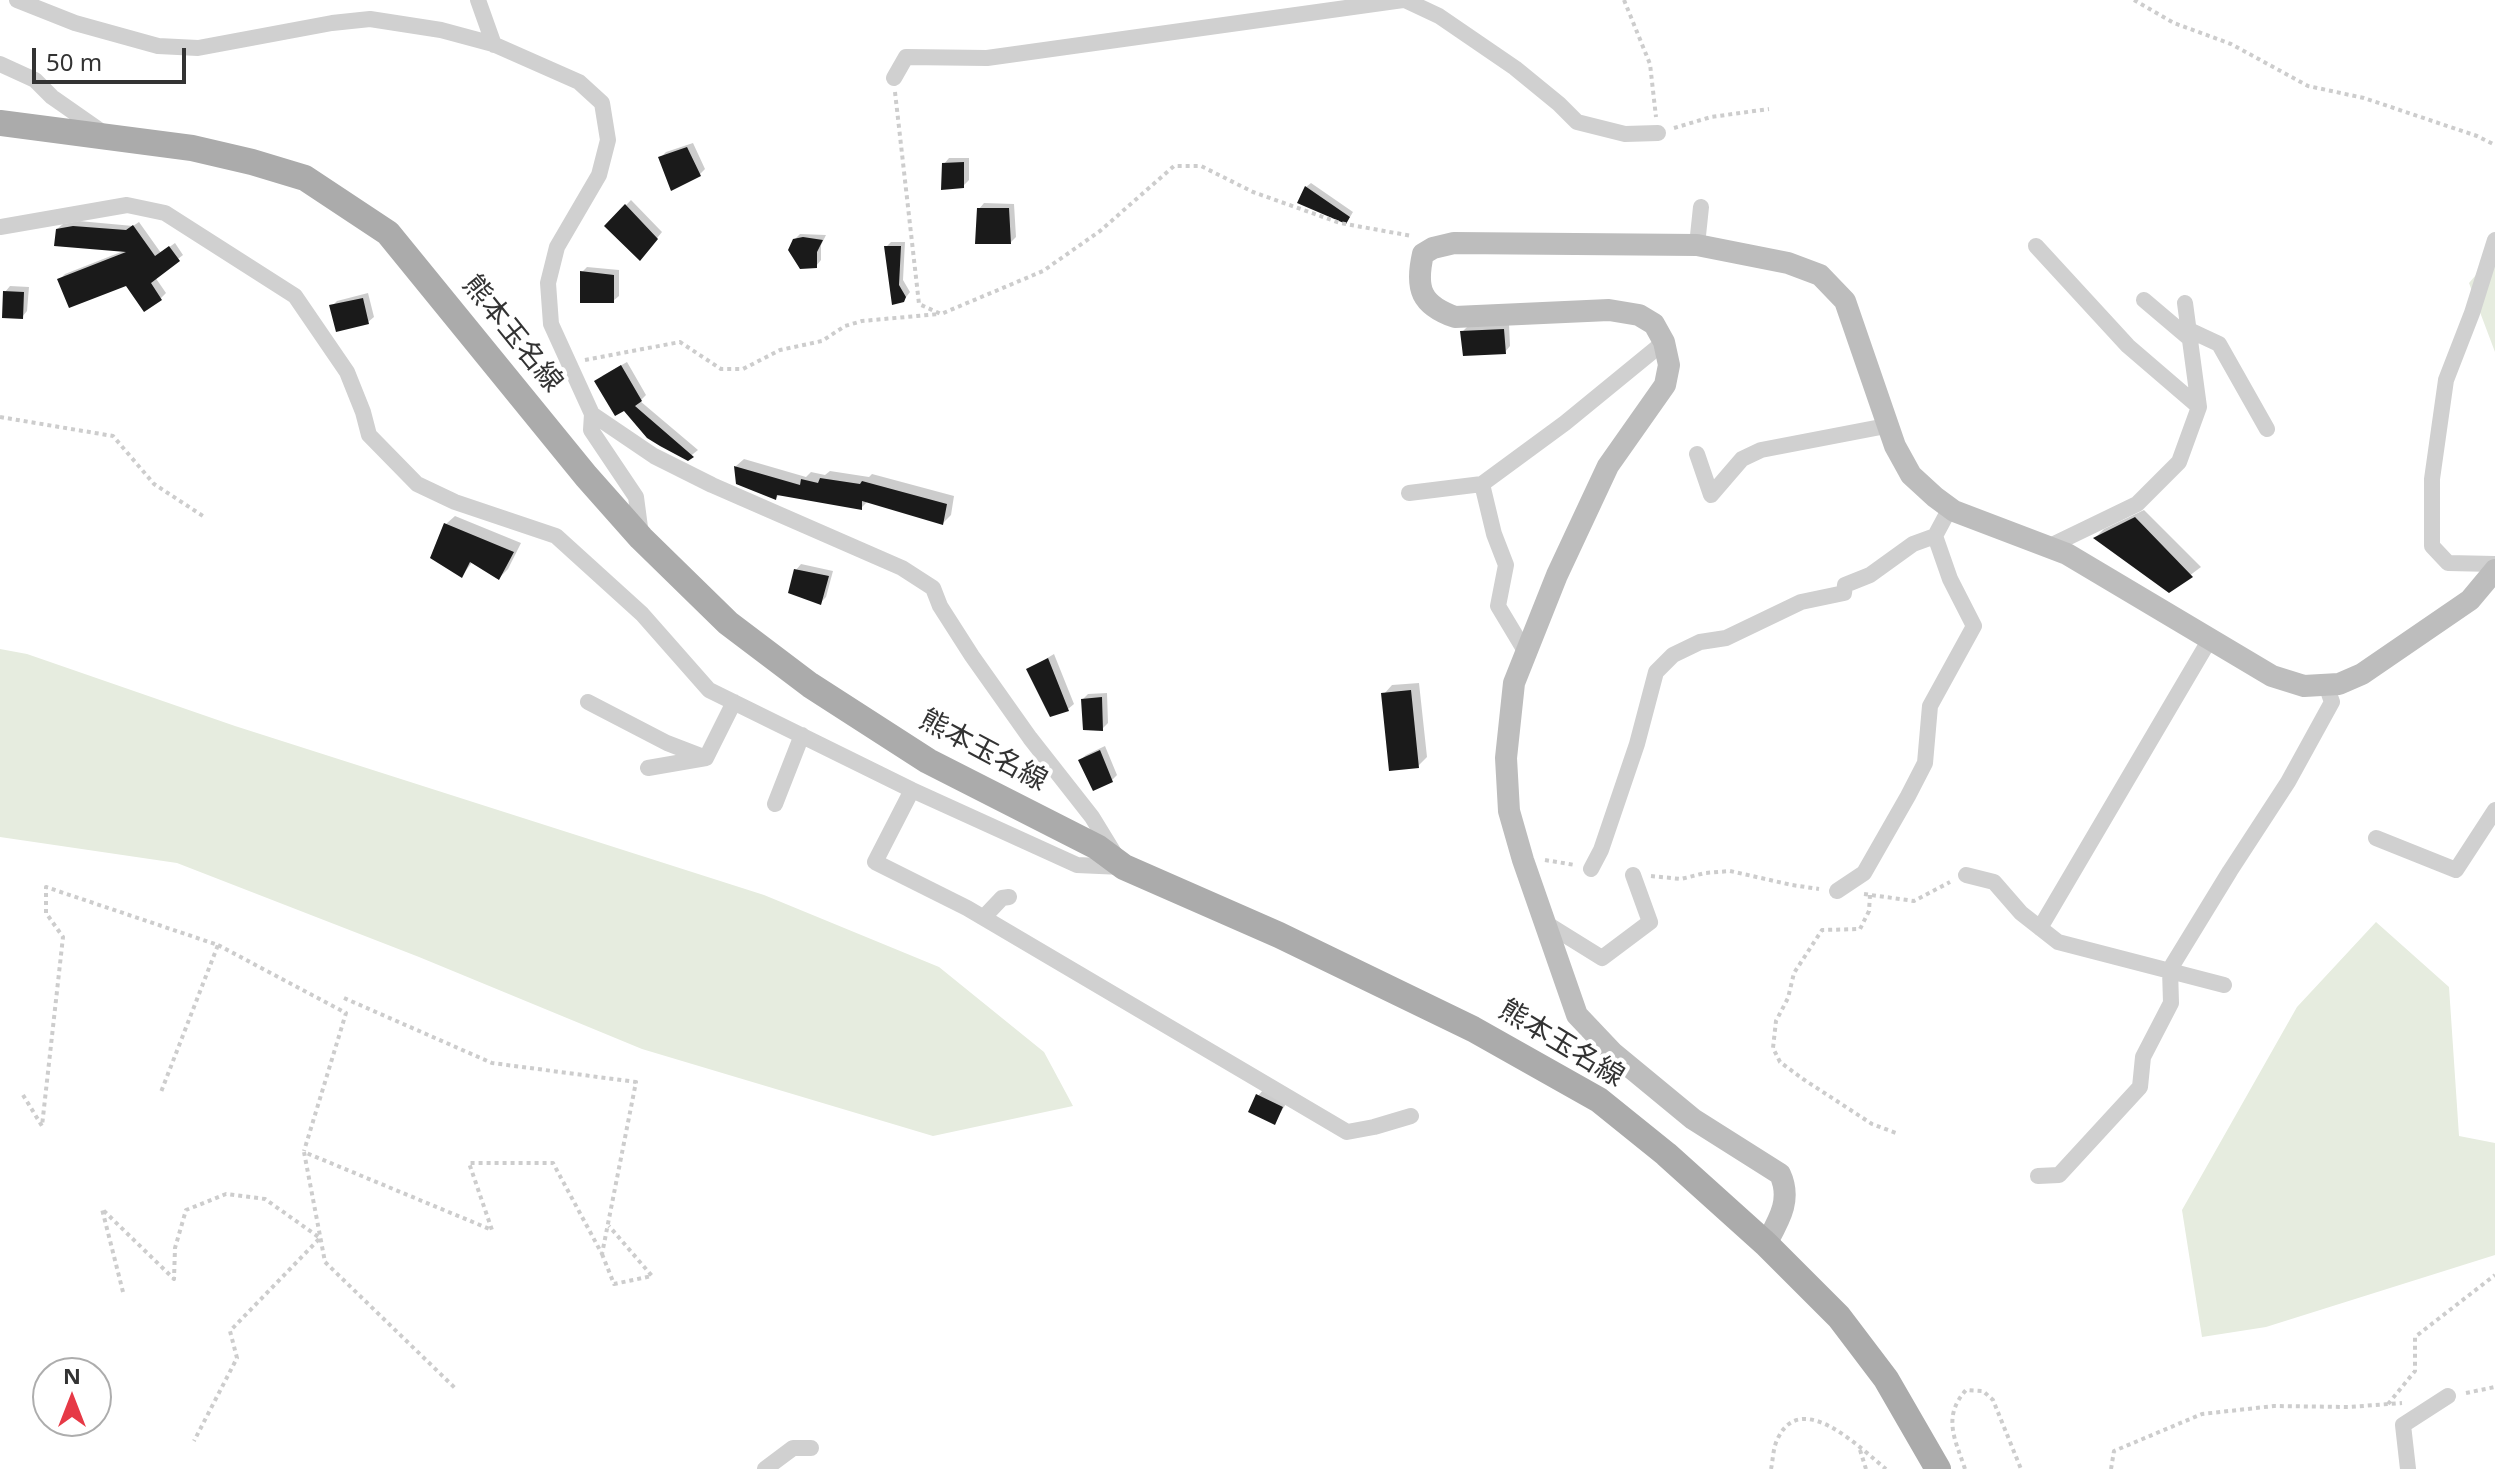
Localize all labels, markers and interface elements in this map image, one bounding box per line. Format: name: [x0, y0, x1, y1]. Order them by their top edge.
scale bar: [36, 32, 190, 82]
text: 50 m: [46, 45, 102, 78]
street label: 熊本玉名線: [455, 269, 569, 399]
street label: 熊本玉名線: [913, 703, 1053, 799]
street label: 熊本玉名線: [1492, 994, 1630, 1094]
north arrow: [32, 1357, 112, 1437]
text: N: [63, 1360, 81, 1390]

